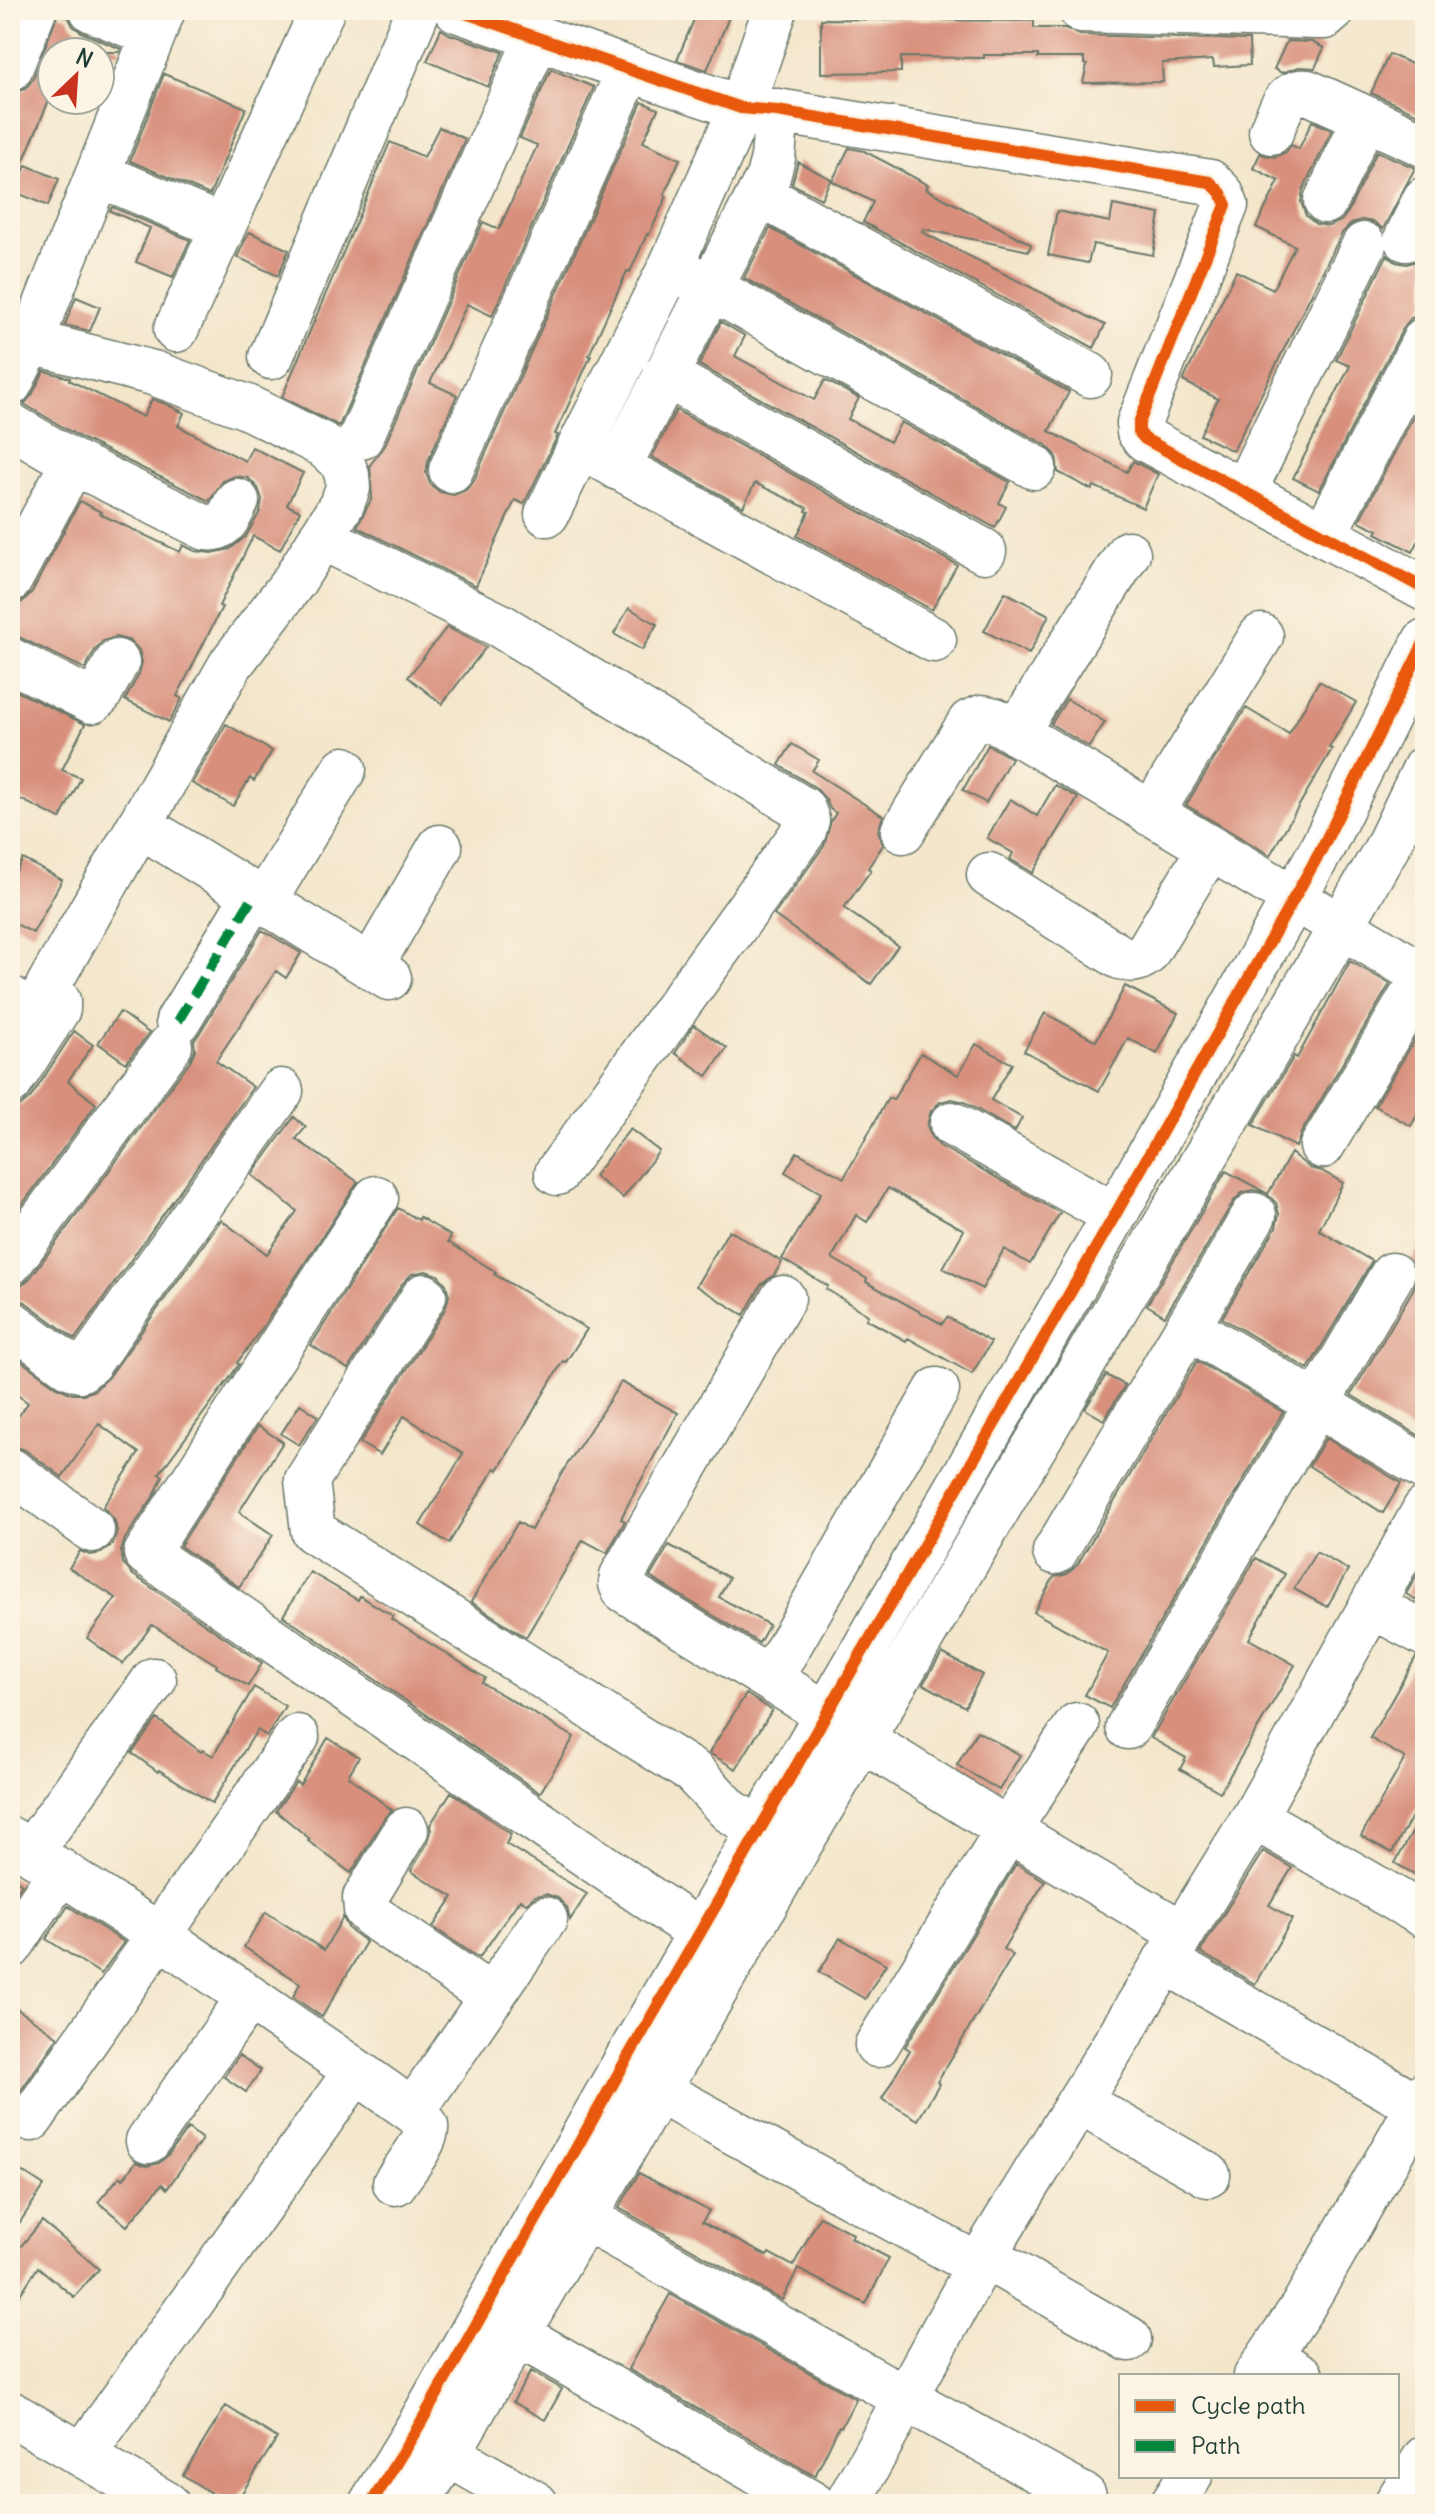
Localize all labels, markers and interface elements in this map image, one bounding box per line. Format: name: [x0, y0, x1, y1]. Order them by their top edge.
north arrow: [36, 36, 116, 116]
text: N: [72, 42, 97, 74]
legend: [1119, 2374, 1399, 2478]
text: Cycle path: [1191, 2390, 1306, 2420]
text: Path: [1191, 2430, 1241, 2460]

